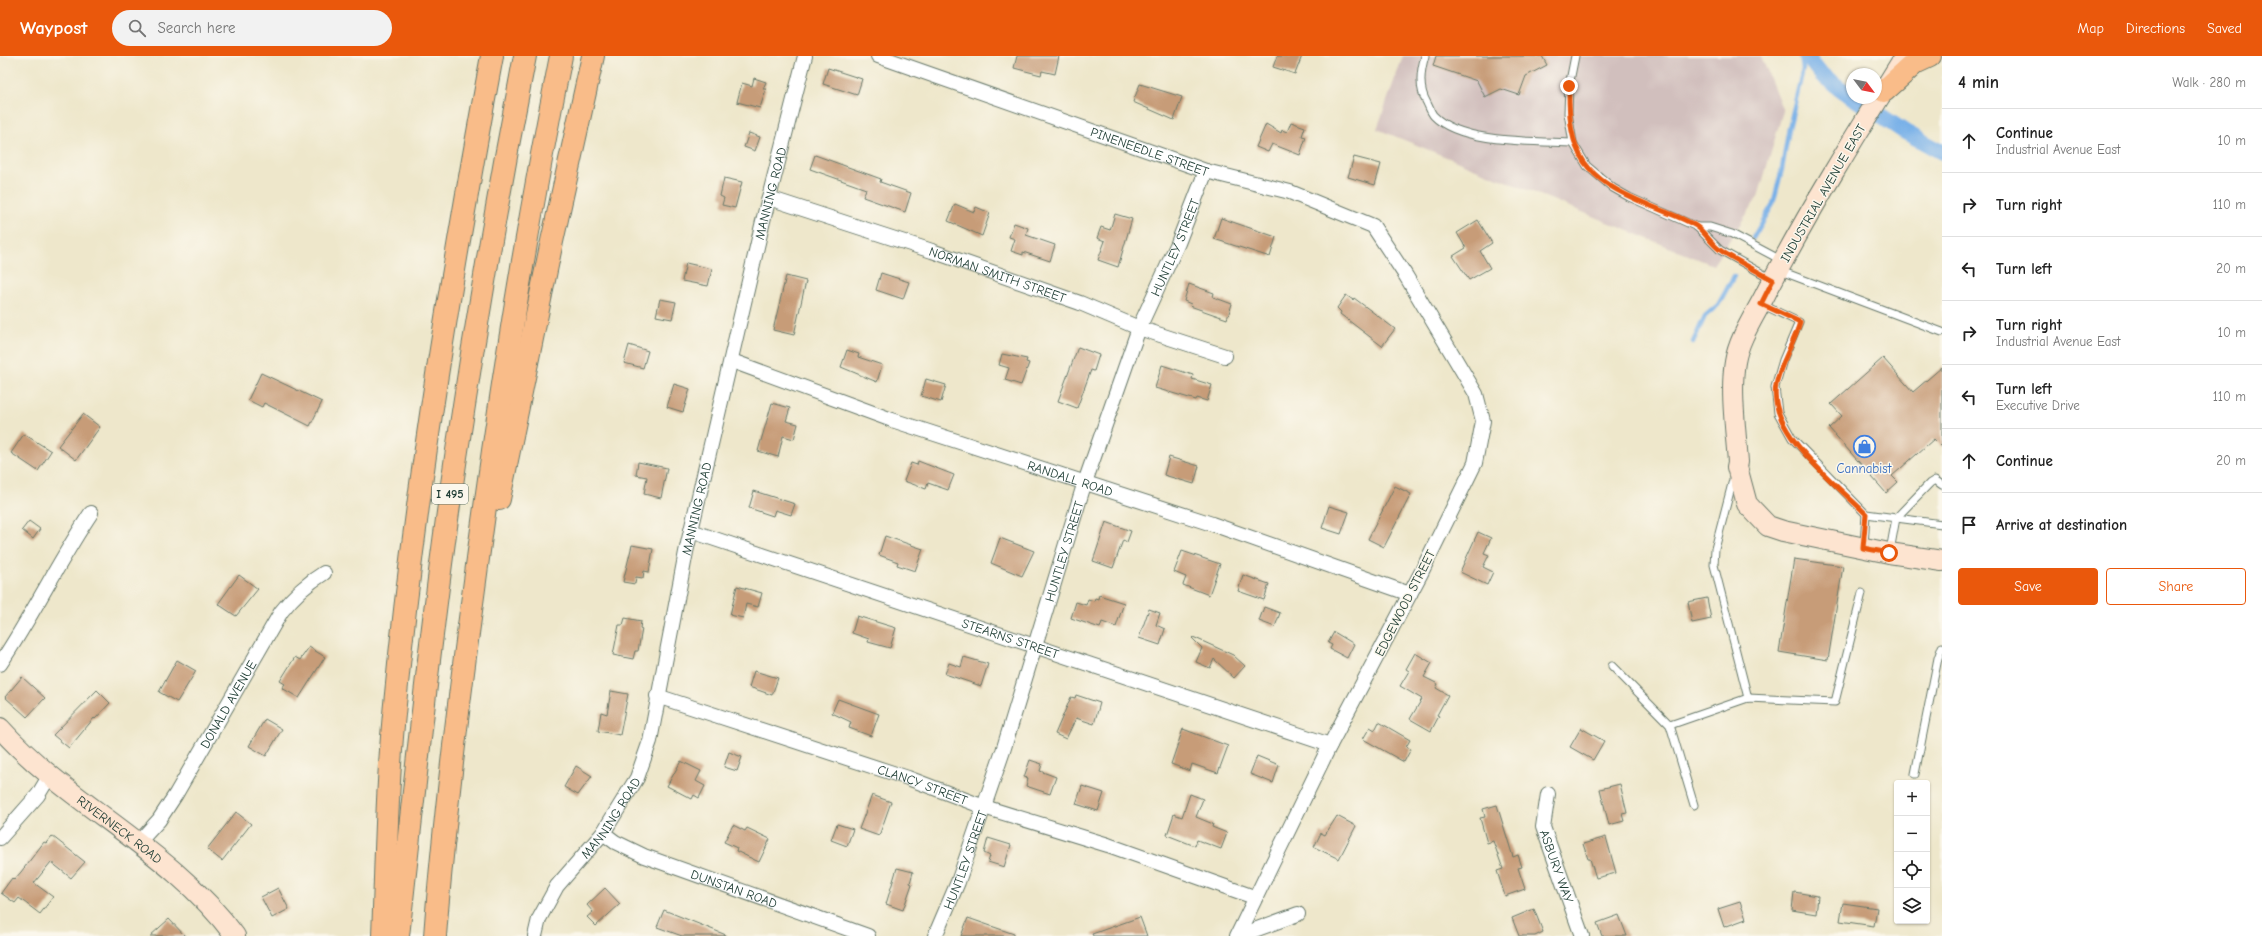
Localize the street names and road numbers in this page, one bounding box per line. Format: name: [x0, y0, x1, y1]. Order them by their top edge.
street label: INDUSTRIAL AVENUE EAST: [1777, 121, 1869, 265]
street label: PINENEEDLE STREET: [1089, 124, 1211, 179]
street label: MANNING ROAD: [751, 145, 789, 241]
street label: HUNTLEY STREET: [1147, 196, 1202, 298]
street label: NORMAN SMITH STREET: [927, 243, 1068, 305]
street label: RANDALL ROAD: [1026, 457, 1115, 499]
street label: MANNING ROAD: [678, 461, 714, 557]
road number: I 495: [432, 484, 468, 504]
street label: HUNTLEY STREET: [1041, 499, 1086, 603]
street label: EDGEWOOD STREET: [1372, 547, 1438, 659]
street label: STEARNS STREET: [960, 615, 1061, 661]
street label: DONALD AVENUE: [197, 657, 259, 751]
street label: CLANCY STREET: [876, 761, 970, 808]
street label: MANNING ROAD: [577, 774, 643, 861]
street label: RIVERNECK ROAD: [74, 792, 165, 866]
street label: HUNTLEY STREET: [940, 808, 990, 912]
street label: ASBURY WAY: [1537, 828, 1577, 905]
street label: DUNSTAN ROAD: [689, 866, 780, 911]

